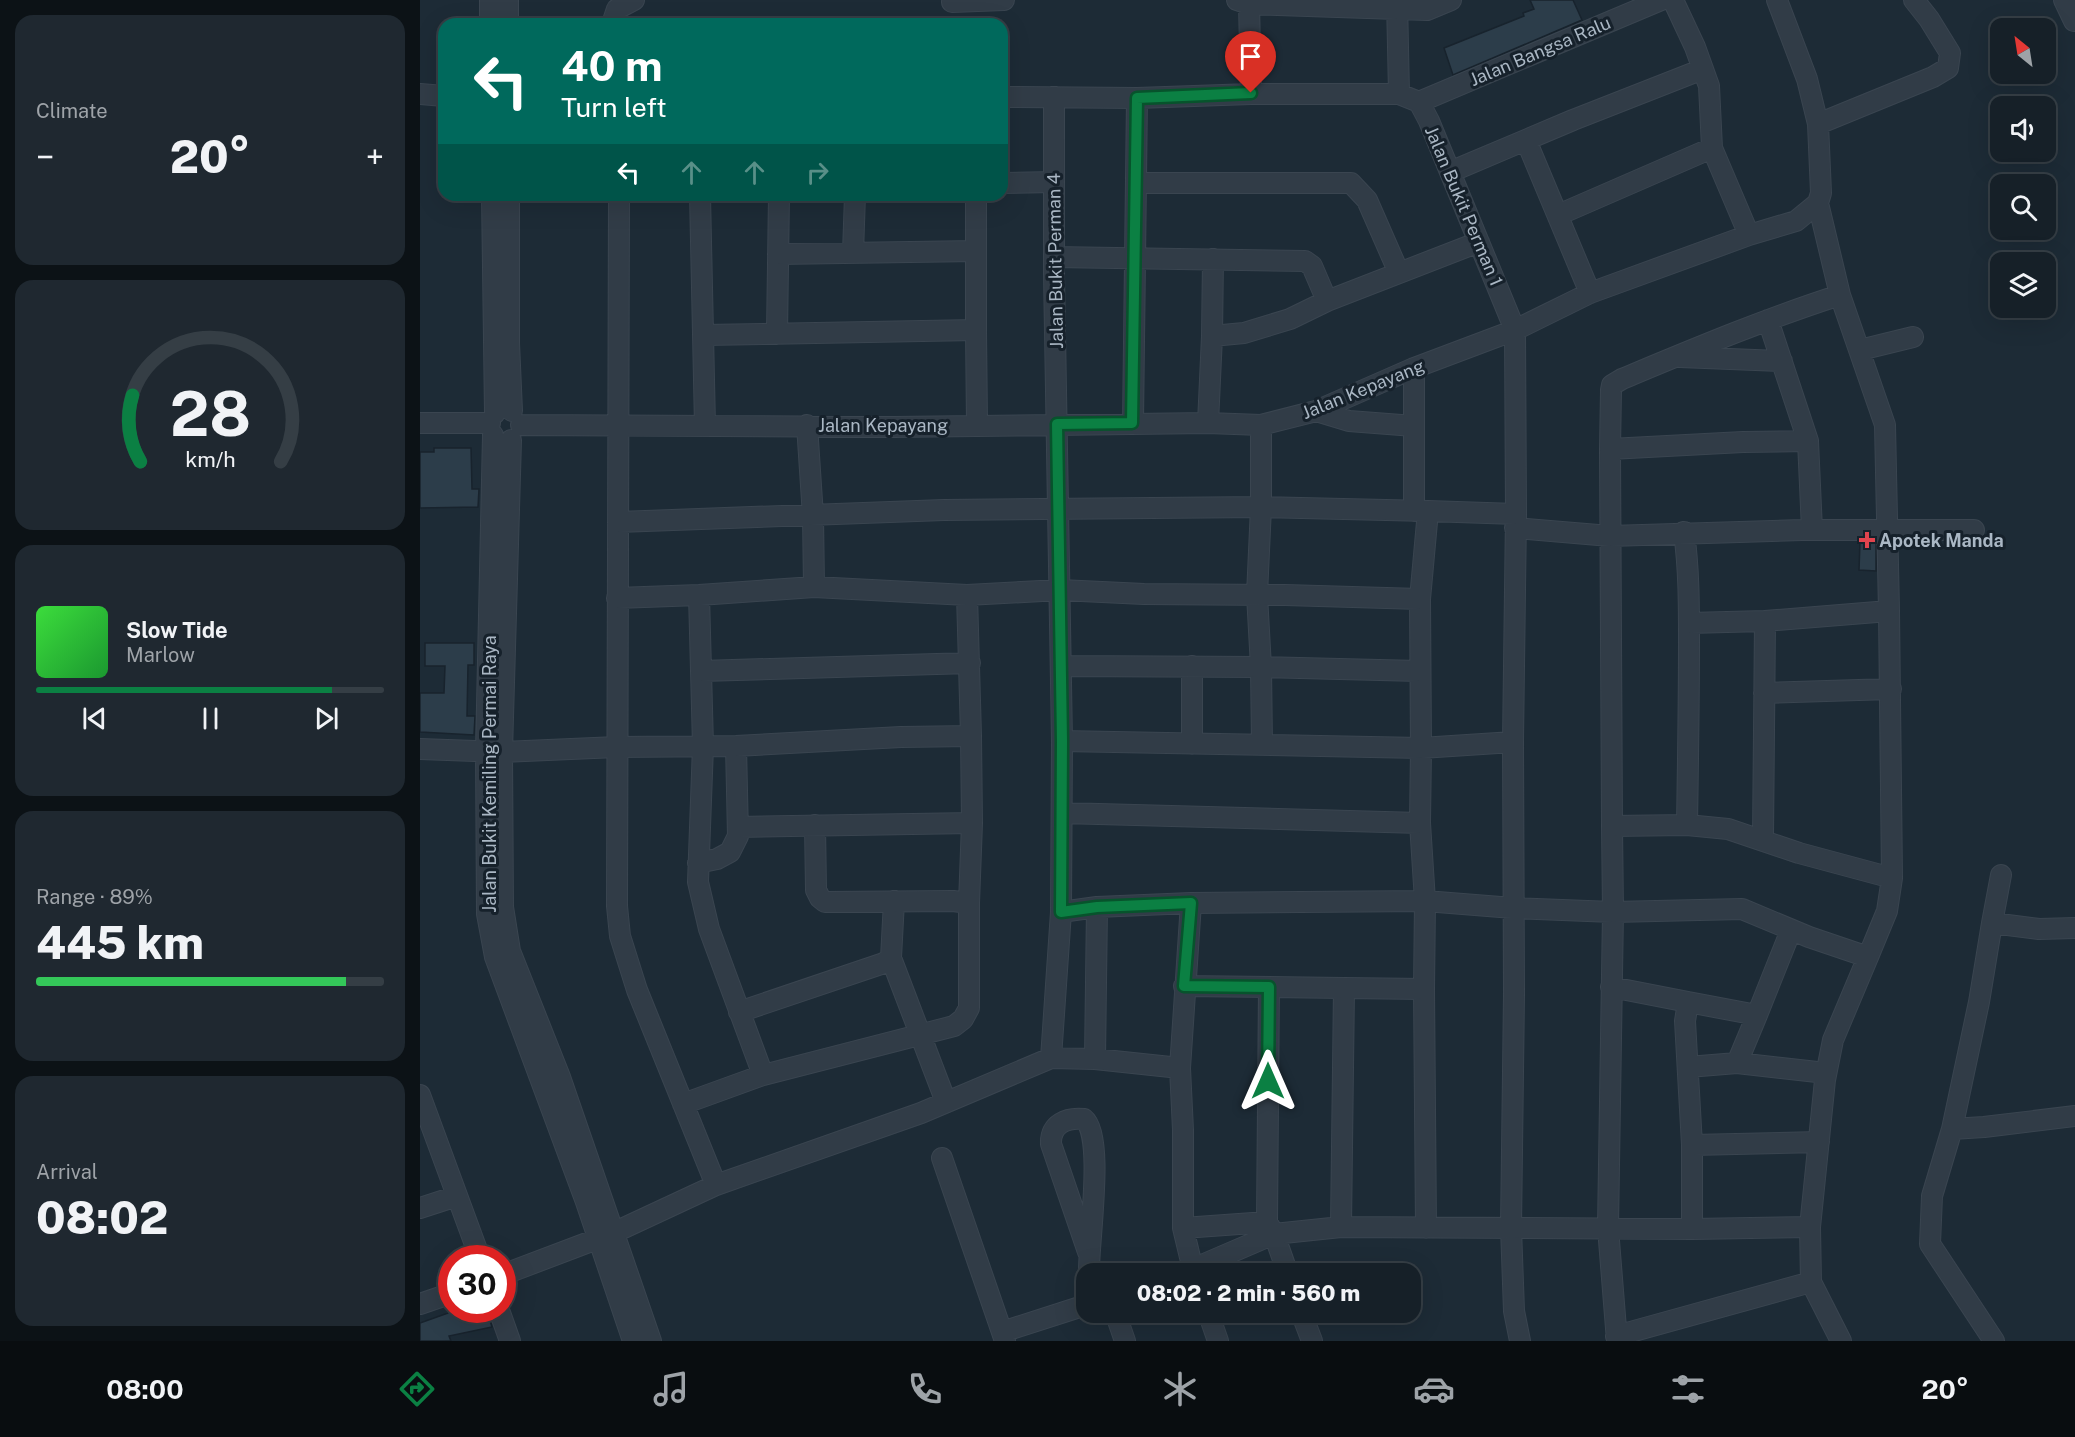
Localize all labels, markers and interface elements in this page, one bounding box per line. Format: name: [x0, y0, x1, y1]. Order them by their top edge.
street label: Jalan Bangsa Ralu: [1466, 12, 1614, 90]
north arrow: [1990, 18, 2056, 84]
map controls: [1990, 18, 2056, 318]
pin: [1225, 31, 1276, 93]
icon: arrive: [1234, 40, 1267, 73]
text: 40 m: [561, 41, 663, 90]
icon: left: [462, 42, 540, 120]
text: Turn left: [561, 91, 667, 123]
button: sound: [1990, 96, 2056, 162]
text: Climate: [36, 99, 108, 123]
street label: Jalan Bukit Perman 1: [1421, 123, 1507, 289]
text: 20°: [170, 130, 250, 183]
text: −: [36, 138, 54, 176]
text: +: [366, 138, 384, 176]
icon: left: [612, 156, 645, 189]
icon: ahead: [675, 156, 708, 189]
icon: ahead: [738, 156, 771, 189]
icon: right: [801, 156, 834, 189]
street label: Jalan Bukit Perman 4: [1043, 173, 1067, 349]
button: search: [1990, 174, 2056, 240]
button: layers: [1990, 252, 2056, 318]
street label: Jalan Kepayang: [1299, 355, 1427, 423]
text: 28: [169, 377, 251, 450]
street label: Jalan Kepayang: [818, 415, 948, 436]
text: km/h: [185, 448, 235, 473]
place label: Apotek Manda: [1879, 530, 2004, 551]
marker: Apotek Manda: [1860, 533, 1874, 547]
text: Slow Tide: [126, 617, 228, 643]
street label: Jalan Bukit Kemiling Permai Raya: [479, 635, 500, 913]
text: Marlow: [126, 643, 195, 667]
icon: previous: [78, 702, 111, 735]
icon: pause: [194, 702, 227, 735]
icon: next: [310, 702, 343, 735]
text: Range · 89%: [36, 885, 153, 909]
text: 445 km: [36, 916, 204, 969]
position arrow: [1236, 1049, 1300, 1113]
text: Arrival: [36, 1160, 98, 1184]
text: 08:02: [36, 1191, 168, 1244]
speed limit sign: 30: [438, 1245, 516, 1323]
text: 08:02 · 2 min · 560 m: [1137, 1280, 1360, 1306]
icon: directions: [396, 1368, 438, 1410]
icon: music: [650, 1368, 692, 1410]
icon: phone: [904, 1368, 946, 1410]
icon: climate: [1159, 1368, 1201, 1410]
icon: car: [1413, 1368, 1455, 1410]
icon: filters: [1667, 1368, 1709, 1410]
text: 08:00: [106, 1373, 184, 1405]
text: 20°: [1921, 1373, 1969, 1405]

